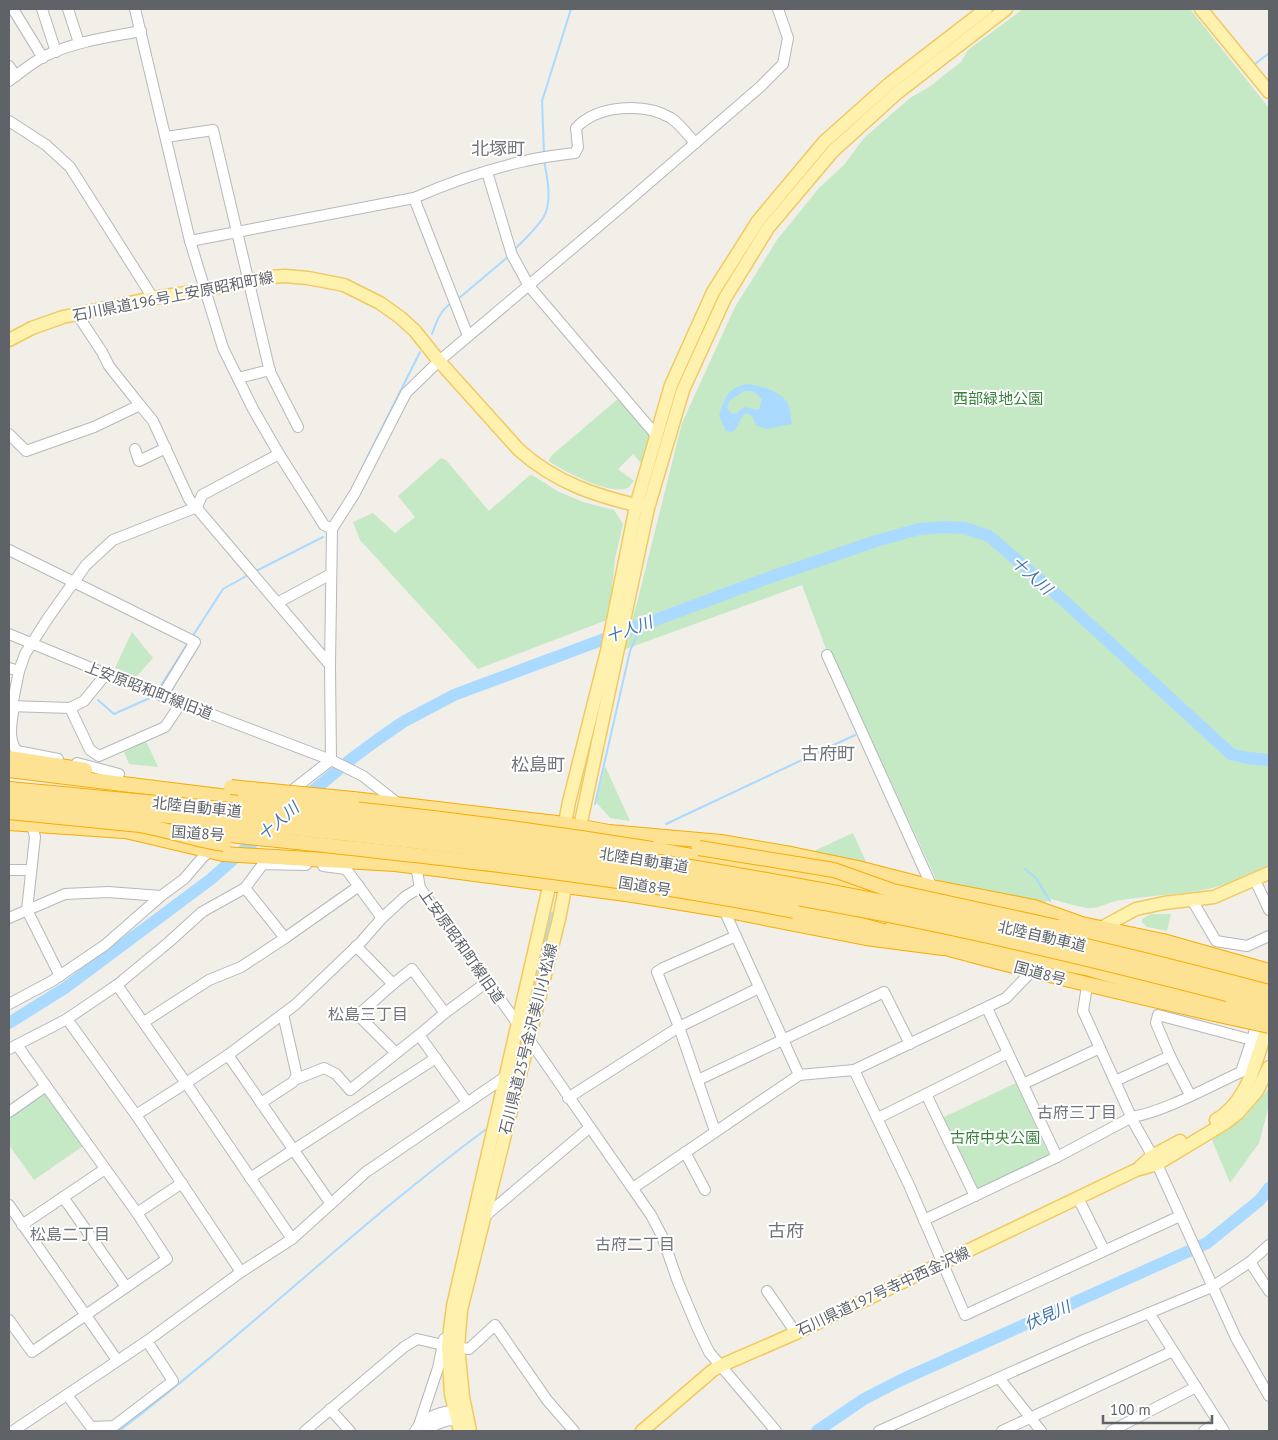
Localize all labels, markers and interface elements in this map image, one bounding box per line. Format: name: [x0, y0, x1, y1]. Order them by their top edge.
district label: 北塚町: [471, 137, 525, 160]
street label: 石川県道196号上安原昭和町線: [71, 267, 275, 325]
park label: 西部緑地公園: [953, 389, 1043, 408]
water label: 十人川: [1007, 552, 1058, 600]
water label: 十人川: [603, 611, 657, 647]
street label: 上安原昭和町線旧道: [83, 657, 215, 723]
district label: 古府町: [801, 742, 855, 765]
district label: 松島町: [511, 753, 565, 776]
street label: 北陸自動車道: [151, 793, 243, 821]
water label: 十人川: [253, 796, 304, 844]
street label: 国道8号: [171, 822, 225, 844]
street label: 北陸自動車道: [598, 844, 690, 876]
street label: 国道8号: [617, 872, 673, 900]
street label: 上安原昭和町線旧道: [415, 885, 509, 1007]
street label: 北陸自動車道: [996, 917, 1088, 955]
street label: 石川県道25号金沢美川小松線: [495, 941, 561, 1137]
street label: 国道8号: [1012, 957, 1068, 989]
district label: 松島三丁目: [328, 1004, 408, 1024]
district label: 古府三丁目: [1037, 1102, 1117, 1122]
park label: 古府中央公園: [950, 1128, 1040, 1147]
district label: 古府: [768, 1219, 804, 1242]
district label: 松島二丁目: [30, 1224, 110, 1244]
district label: 古府二丁目: [595, 1234, 675, 1254]
street label: 石川県道197号寺中西金沢線: [793, 1242, 973, 1340]
water label: 伏見川: [1021, 1295, 1075, 1334]
scale bar: [1103, 1392, 1212, 1424]
text: 100 m: [1110, 1400, 1151, 1419]

